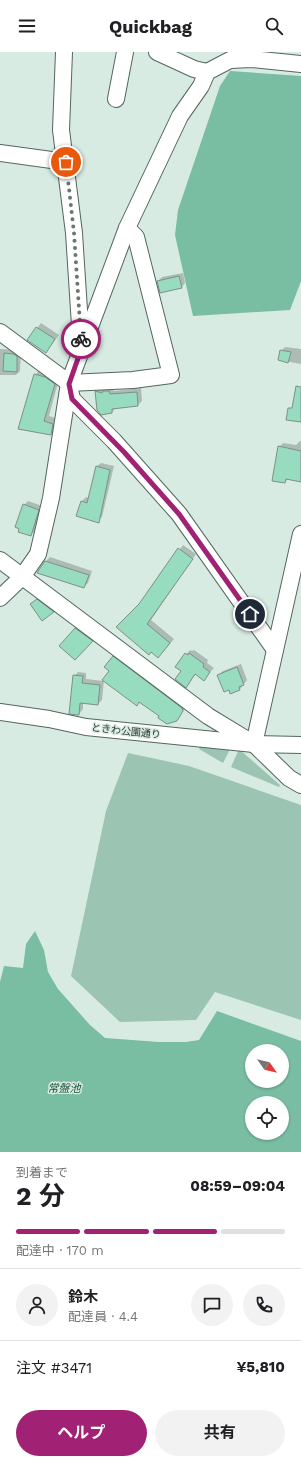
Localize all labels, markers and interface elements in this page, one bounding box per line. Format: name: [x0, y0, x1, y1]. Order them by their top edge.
icon: menu: [16, 15, 38, 37]
icon: search: [263, 15, 285, 37]
text: Quickbag: [109, 16, 192, 37]
pin: [49, 145, 83, 179]
icon: bag: [55, 151, 77, 173]
courier: [61, 319, 101, 359]
icon: bike: [70, 328, 92, 350]
pin: [233, 597, 267, 631]
icon: home: [239, 603, 261, 625]
street label: ときわ公園通り: [91, 722, 161, 740]
north arrow: [245, 1044, 289, 1088]
map controls: [245, 1044, 289, 1140]
water label: 常盤池: [48, 1082, 81, 1095]
button: locate: [245, 1096, 289, 1140]
text: 到着まで: [16, 1165, 68, 1180]
text: 08:59–09:04: [190, 1177, 285, 1195]
text: 2 分: [16, 1181, 65, 1211]
text: 配達中 · 170 m: [16, 1243, 104, 1258]
button: person: [16, 1284, 58, 1326]
button: chat: [191, 1284, 233, 1326]
button: phone: [243, 1284, 285, 1326]
text: 鈴木: [68, 1288, 98, 1306]
text: 配達員 · 4.4: [68, 1309, 138, 1324]
text: ¥5,810: [236, 1358, 285, 1376]
text: 注文 #3471: [16, 1359, 92, 1377]
button: ヘルプ: [16, 1410, 147, 1456]
button: 共有: [155, 1410, 285, 1456]

